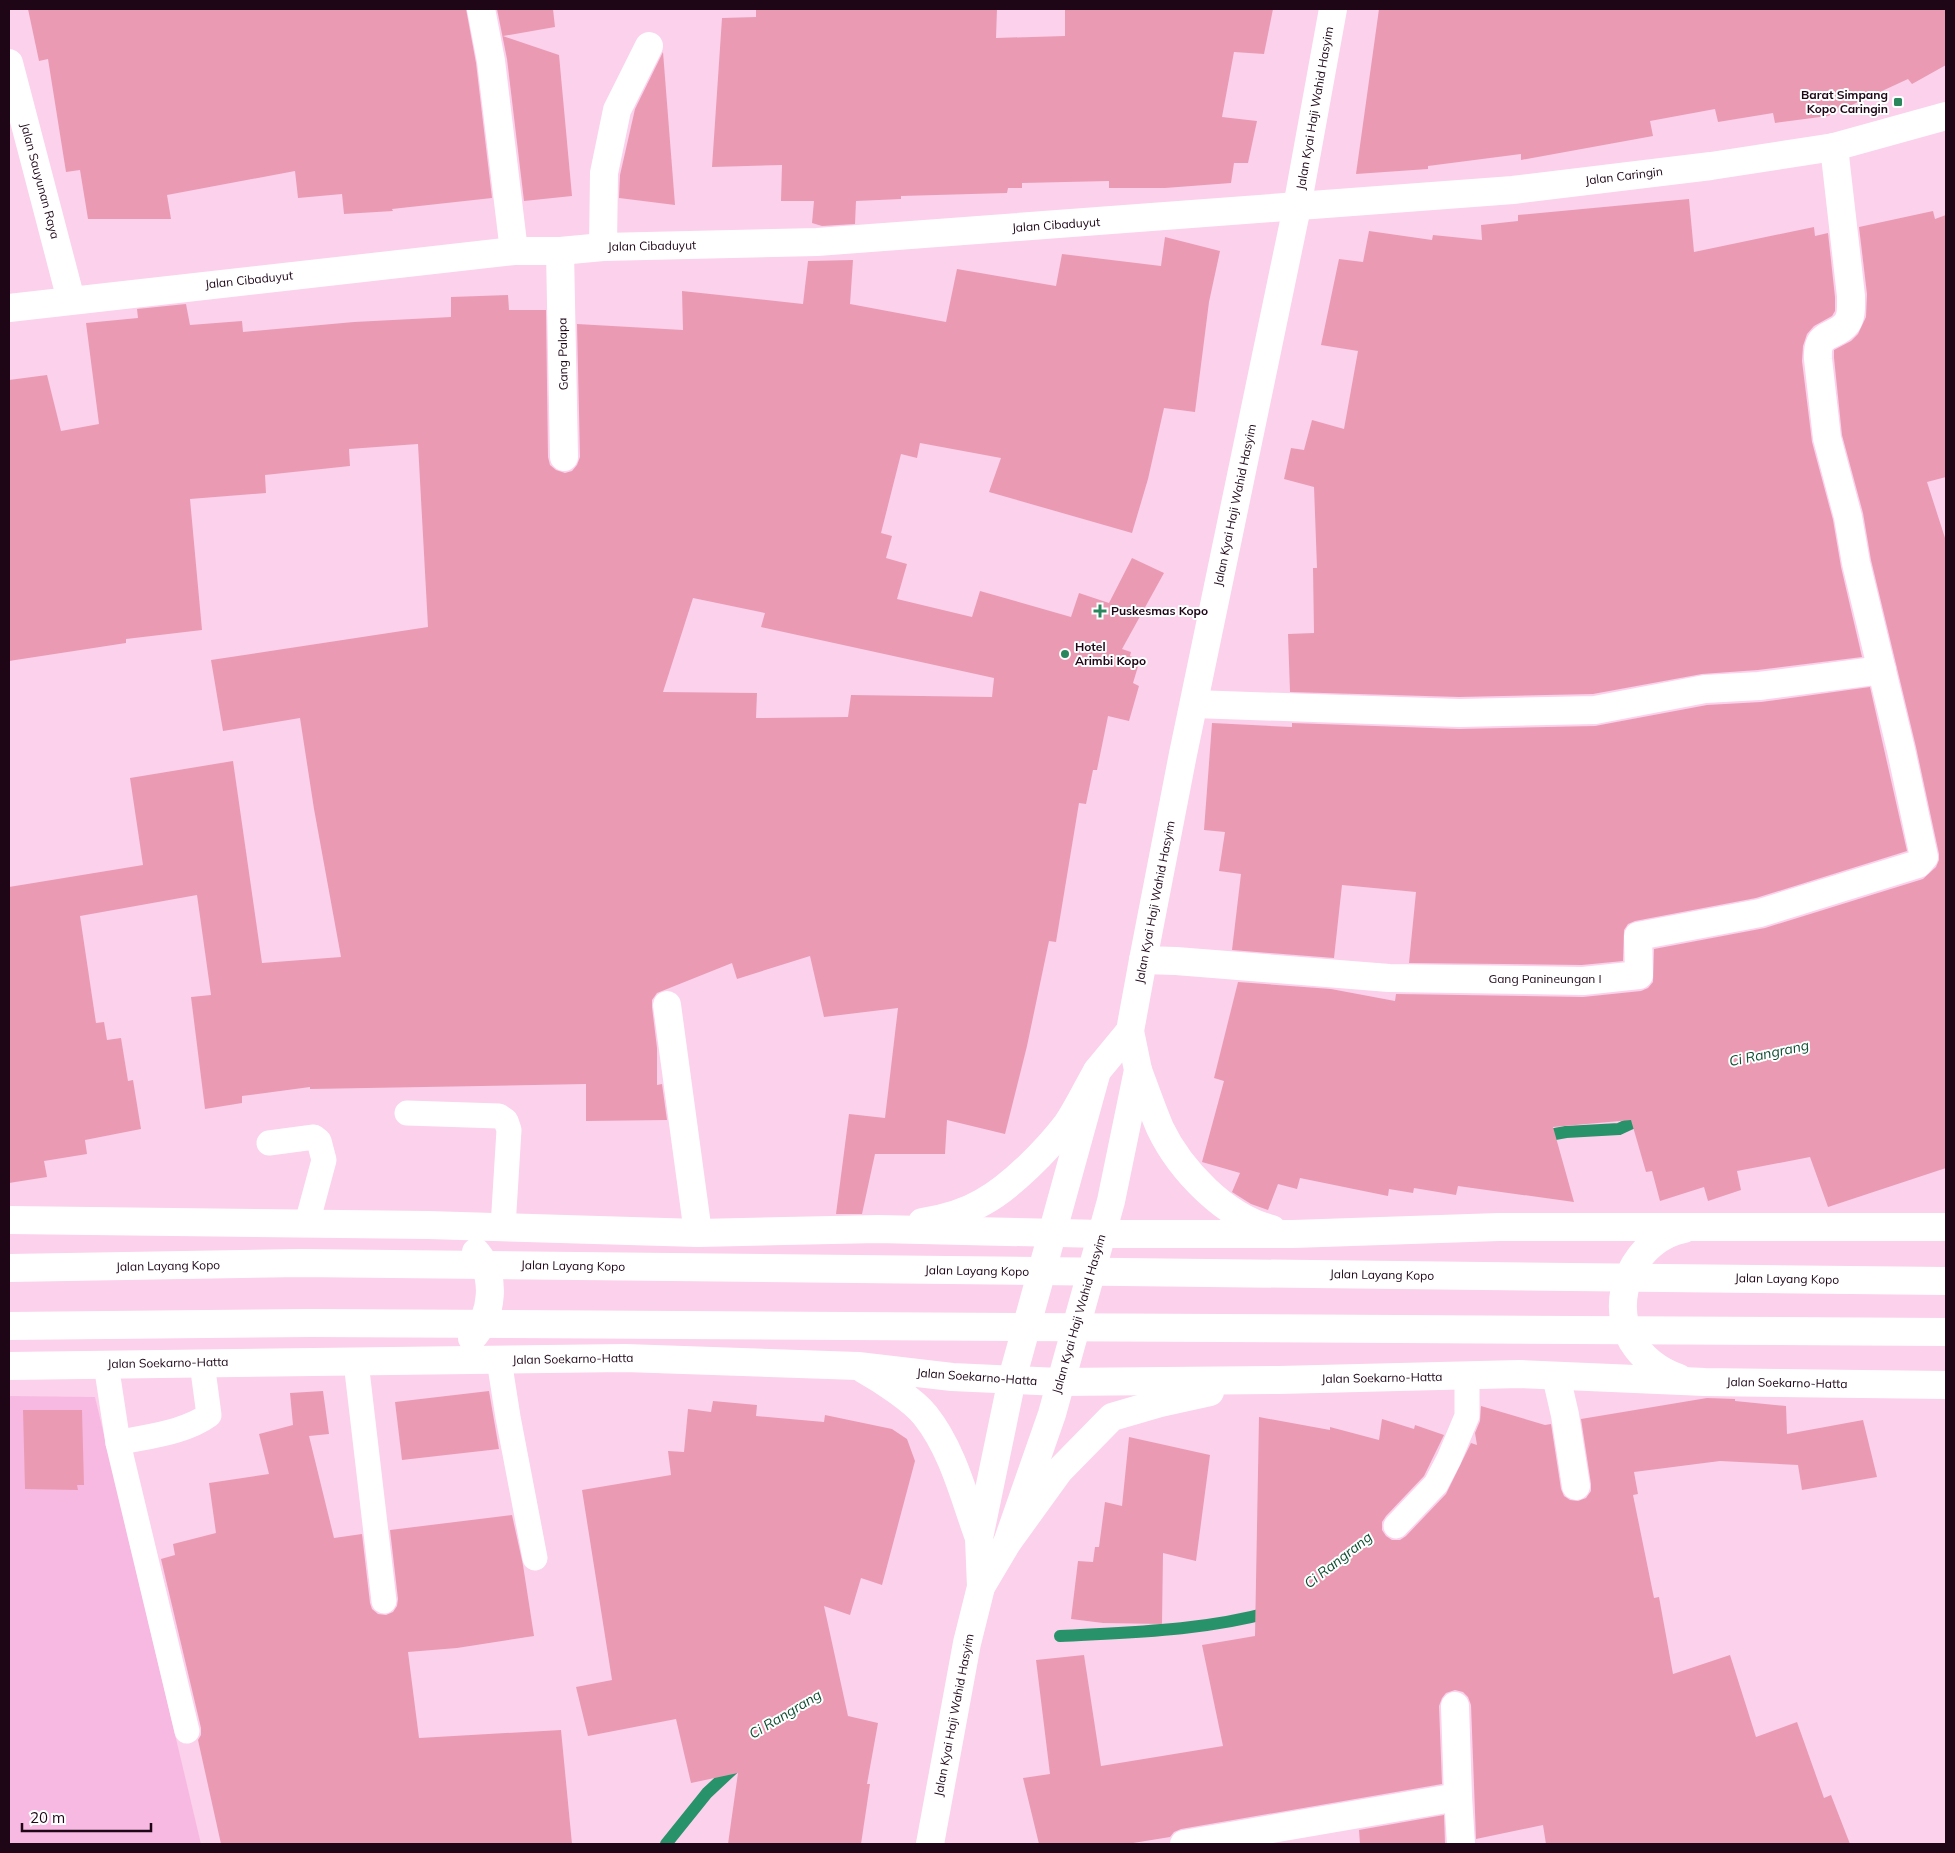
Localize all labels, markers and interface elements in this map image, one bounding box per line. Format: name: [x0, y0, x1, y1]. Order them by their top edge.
street label: Jalan Kyai Haji Wahid Hasyim: [1293, 25, 1336, 191]
place label: Barat Simpang Kopo Caringin: [1801, 87, 1888, 116]
marker: Barat Simpang Kopo Caringin: [1892, 96, 1904, 108]
street label: Jalan Sauyunan Raya: [18, 121, 63, 241]
street label: Jalan Caringin: [1584, 163, 1664, 188]
street label: Jalan Cibaduyut: [1011, 214, 1101, 235]
street label: Jalan Cibaduyut: [608, 237, 696, 254]
street label: Jalan Cibaduyut: [204, 267, 294, 292]
street label: Gang Palapa: [554, 318, 571, 390]
street label: Jalan Kyai Haji Wahid Hasyim: [1210, 422, 1259, 587]
place label: Puskesmas Kopo: [1111, 603, 1208, 618]
marker: Puskesmas Kopo: [1093, 604, 1107, 618]
place label: Hotel Arimbi Kopo: [1075, 639, 1146, 668]
marker: Hotel Arimbi Kopo: [1059, 648, 1071, 660]
street label: Jalan Kyai Haji Wahid Hasyim: [1131, 819, 1178, 985]
street label: Gang Panineungan I: [1488, 971, 1602, 986]
water label: Ci Rangrang: [1727, 1036, 1811, 1070]
street label: Jalan Kyai Haji Wahid Hasyim: [1049, 1232, 1109, 1395]
street label: Jalan Layang Kopo: [116, 1257, 220, 1274]
street label: Jalan Layang Kopo: [521, 1257, 625, 1274]
street label: Jalan Layang Kopo: [925, 1262, 1029, 1279]
street label: Jalan Layang Kopo: [1330, 1266, 1434, 1283]
street label: Jalan Layang Kopo: [1735, 1270, 1839, 1287]
street label: Jalan Soekarno-Hatta: [512, 1350, 634, 1367]
street label: Jalan Soekarno-Hatta: [107, 1354, 229, 1371]
street label: Jalan Soekarno-Hatta: [916, 1365, 1038, 1388]
street label: Jalan Soekarno-Hatta: [1321, 1369, 1443, 1386]
street label: Jalan Soekarno-Hatta: [1726, 1374, 1848, 1391]
water label: Ci Rangrang: [1300, 1528, 1376, 1592]
street label: Jalan Kyai Haji Wahid Hasyim: [930, 1632, 977, 1798]
water label: Ci Rangrang: [746, 1685, 825, 1743]
scale bar: [22, 1800, 151, 1832]
text: 20 m: [30, 1808, 65, 1827]

